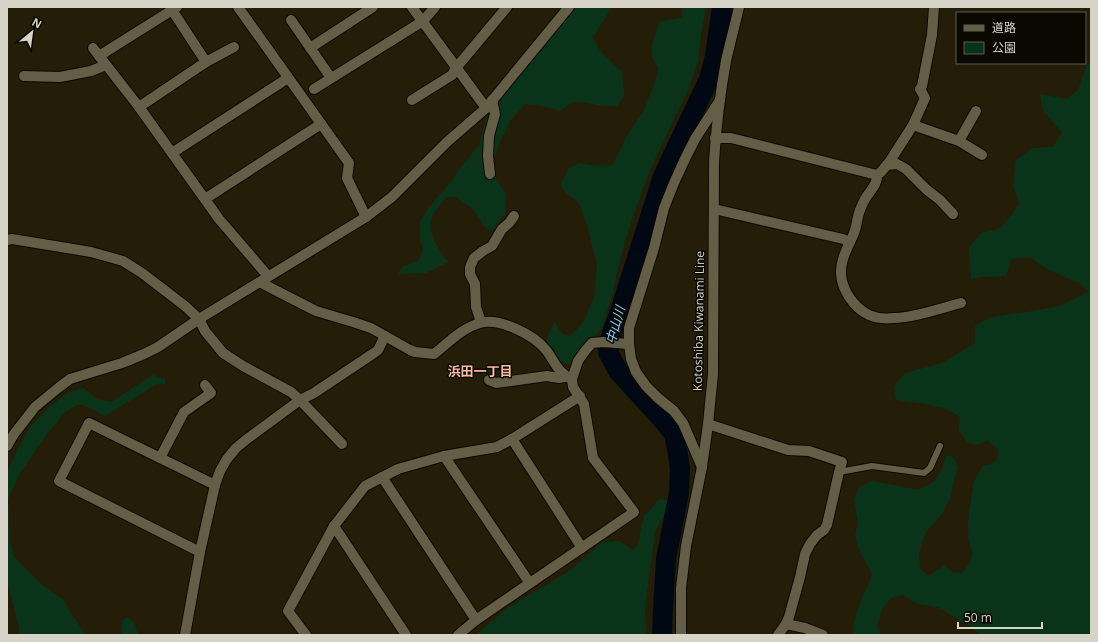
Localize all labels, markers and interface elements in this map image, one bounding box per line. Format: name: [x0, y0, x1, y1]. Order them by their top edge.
north arrow: [12, 12, 52, 52]
legend: [956, 12, 1086, 64]
text: N: [30, 14, 45, 32]
text: 道路: [992, 19, 1016, 36]
text: 公園: [992, 39, 1016, 56]
street label: Kotoshiba Kiwanami Line: [689, 250, 708, 391]
water label: 中山川: [601, 302, 630, 346]
district label: 浜田一丁目: [447, 362, 513, 380]
scale bar: [958, 604, 1042, 630]
text: 50 m: [964, 609, 992, 626]

